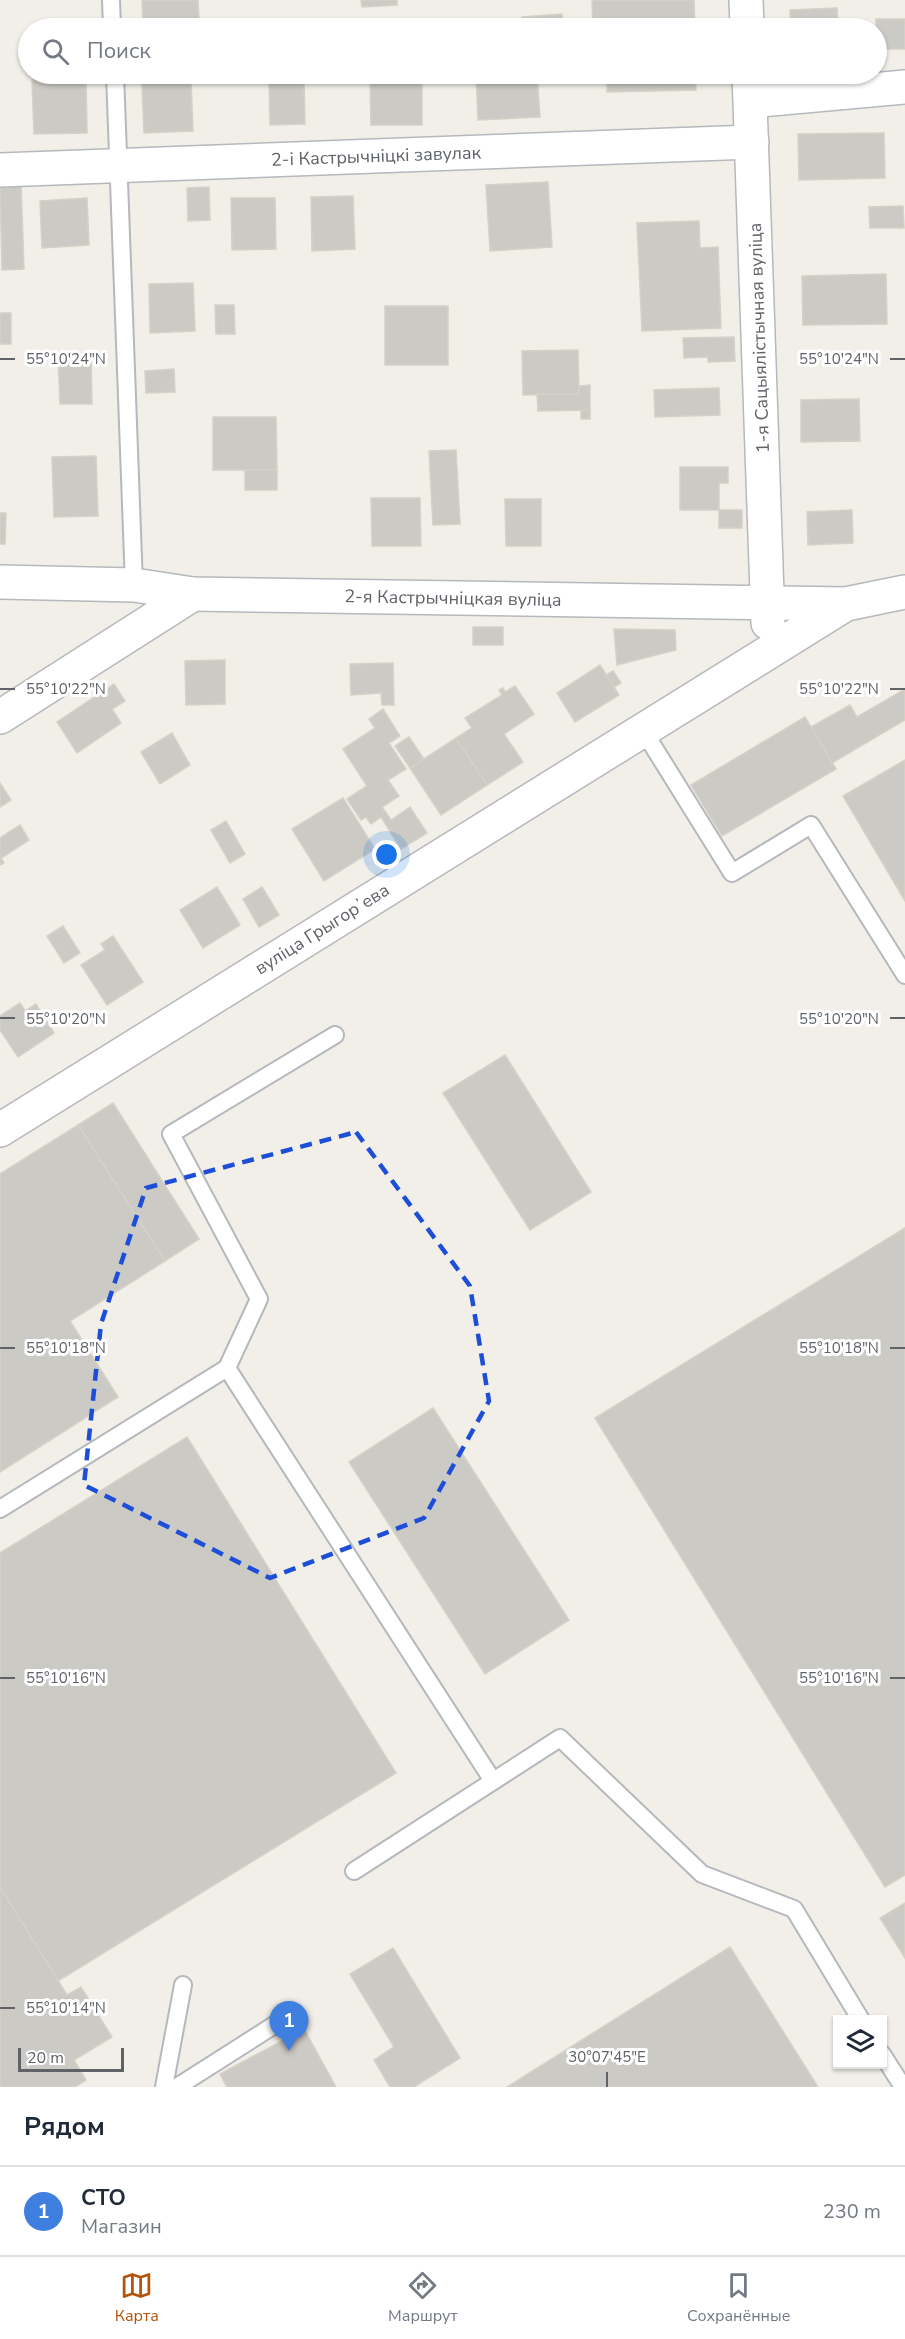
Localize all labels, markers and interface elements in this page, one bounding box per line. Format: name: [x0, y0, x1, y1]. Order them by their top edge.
search box: [18, 18, 887, 84]
icon: search: [39, 35, 72, 68]
text: Поиск: [87, 36, 151, 66]
street label: 2-і Кастрычніцкі завулак: [271, 140, 482, 172]
street label: 1-я Сацыялістычная вуліца: [743, 222, 775, 454]
text: 55°10'24"N: [26, 349, 106, 369]
text: 55°10'24"N: [799, 349, 879, 369]
street label: 2-я Кастрычніцкая вуліца: [344, 584, 562, 612]
text: 55°10'22"N: [26, 679, 106, 699]
text: 55°10'22"N: [799, 679, 879, 699]
your location: [372, 840, 401, 869]
street label: вуліца Грыгорʼева: [250, 878, 394, 980]
text: 55°10'20"N: [26, 1009, 106, 1029]
text: 55°10'20"N: [799, 1009, 879, 1029]
text: 55°10'18"N: [26, 1338, 106, 1358]
text: 55°10'18"N: [799, 1338, 879, 1358]
text: 55°10'16"N: [26, 1668, 106, 1688]
text: 55°10'16"N: [799, 1668, 879, 1688]
text: 55°10'14"N: [26, 1998, 106, 2018]
pin: 1: [270, 2002, 308, 2051]
map controls: [833, 2015, 887, 2069]
button: layers: [833, 2015, 887, 2069]
scale bar: [18, 2045, 124, 2072]
text: 20 m: [27, 2047, 64, 2069]
text: 30°07'45"E: [568, 2047, 646, 2067]
text: Рядом: [24, 2109, 105, 2144]
text: СТО: [81, 2183, 126, 2213]
text: 1: [38, 2198, 50, 2225]
text: 230 m: [823, 2198, 881, 2225]
text: Магазин: [81, 2213, 162, 2240]
tab: Карта: [115, 2269, 159, 2327]
tab: Маршрут: [388, 2269, 458, 2327]
tab: Сохранённые: [687, 2269, 790, 2327]

